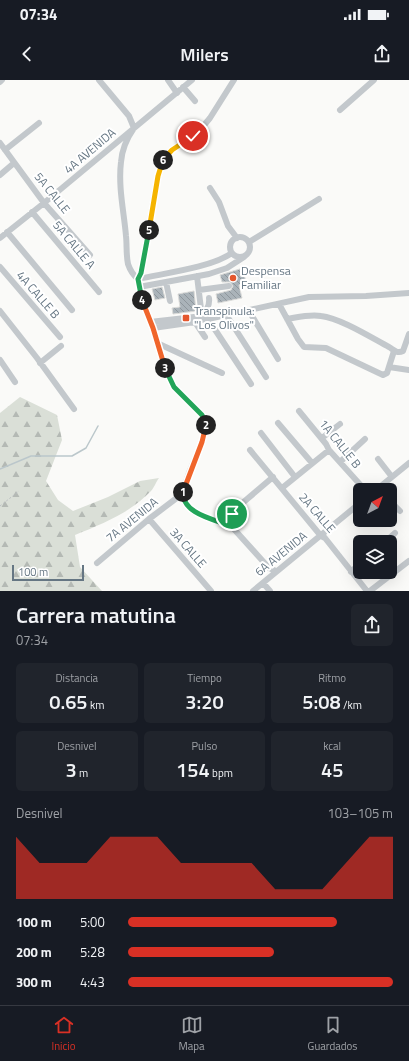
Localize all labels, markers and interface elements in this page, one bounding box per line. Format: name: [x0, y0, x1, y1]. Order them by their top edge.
text: 07:34: [20, 3, 57, 26]
text: Milers: [180, 41, 229, 68]
icon: back: [16, 43, 38, 65]
icon: share: [371, 43, 393, 65]
pin: [176, 119, 210, 153]
street label: 4A AVENIDA: [60, 123, 120, 178]
icon: check: [182, 125, 204, 147]
pin: 6: [153, 150, 173, 170]
text: 6: [160, 152, 166, 168]
street label: 5A CALLE: [30, 168, 75, 218]
street label: 5A CALLE A: [48, 216, 100, 273]
pin: 5: [139, 220, 159, 240]
text: 5: [146, 222, 152, 238]
place label: Despensa Familiar: [241, 261, 291, 294]
street label: 4A CALLE B: [12, 266, 65, 323]
marker: Despensa Familiar: [228, 273, 238, 283]
pin: 4: [132, 290, 152, 310]
text: 4: [139, 292, 145, 308]
place label: Transpinula: "Los Olivos": [194, 301, 255, 334]
marker: Transpinula: "Los Olivos": [181, 313, 191, 323]
pin: 3: [155, 358, 175, 378]
text: 3: [162, 360, 168, 376]
pin: 2: [196, 415, 216, 435]
street label: 1A CALLE B: [315, 415, 366, 472]
text: 2: [203, 417, 209, 433]
pin: 1: [173, 482, 193, 502]
north arrow: [353, 483, 397, 527]
map controls: [353, 483, 397, 579]
text: 1: [180, 484, 186, 500]
street label: 2A CALLE: [294, 488, 341, 537]
street label: 7A AVENIDA: [101, 492, 162, 547]
pin: [215, 497, 249, 531]
icon: arrive: [221, 503, 243, 525]
street label: 3A CALLE: [165, 523, 212, 572]
street label: 6A AVENIDA: [250, 526, 311, 581]
button: layers: [353, 535, 397, 579]
scale bar: [12, 563, 84, 582]
text: 100 m: [18, 564, 48, 580]
text: Carrera matutina: [16, 598, 176, 632]
button: share: [351, 604, 393, 646]
text: 07:34: [16, 630, 48, 650]
text: Distancia: [56, 670, 98, 686]
text: Tiempo: [187, 670, 222, 686]
text: Ritmo: [318, 670, 346, 686]
text: 0.65: [49, 686, 88, 717]
text: 3:20: [185, 686, 224, 717]
text: 5:08: [302, 686, 341, 717]
text: km: [88, 697, 104, 713]
text: /km: [341, 697, 362, 713]
text: Desnivel: [57, 738, 97, 754]
text: Pulso: [192, 738, 217, 754]
text: kcal: [323, 738, 341, 754]
text: 3: [65, 754, 77, 785]
text: 154: [176, 754, 210, 785]
text: 45: [321, 754, 343, 785]
text: m: [77, 765, 88, 781]
text: bpm: [210, 765, 233, 781]
text: Desnivel: [16, 803, 63, 823]
text: 103–105 m: [327, 803, 393, 823]
text: 100 m: [16, 912, 52, 932]
text: 5:00: [80, 912, 105, 932]
text: 200 m: [16, 942, 52, 962]
text: 5:28: [80, 942, 105, 962]
text: 300 m: [16, 972, 52, 992]
text: 4:43: [80, 972, 105, 992]
tab: Inicio: [52, 1014, 76, 1054]
tab: Mapa: [179, 1014, 205, 1054]
tab: Guardados: [308, 1014, 357, 1054]

